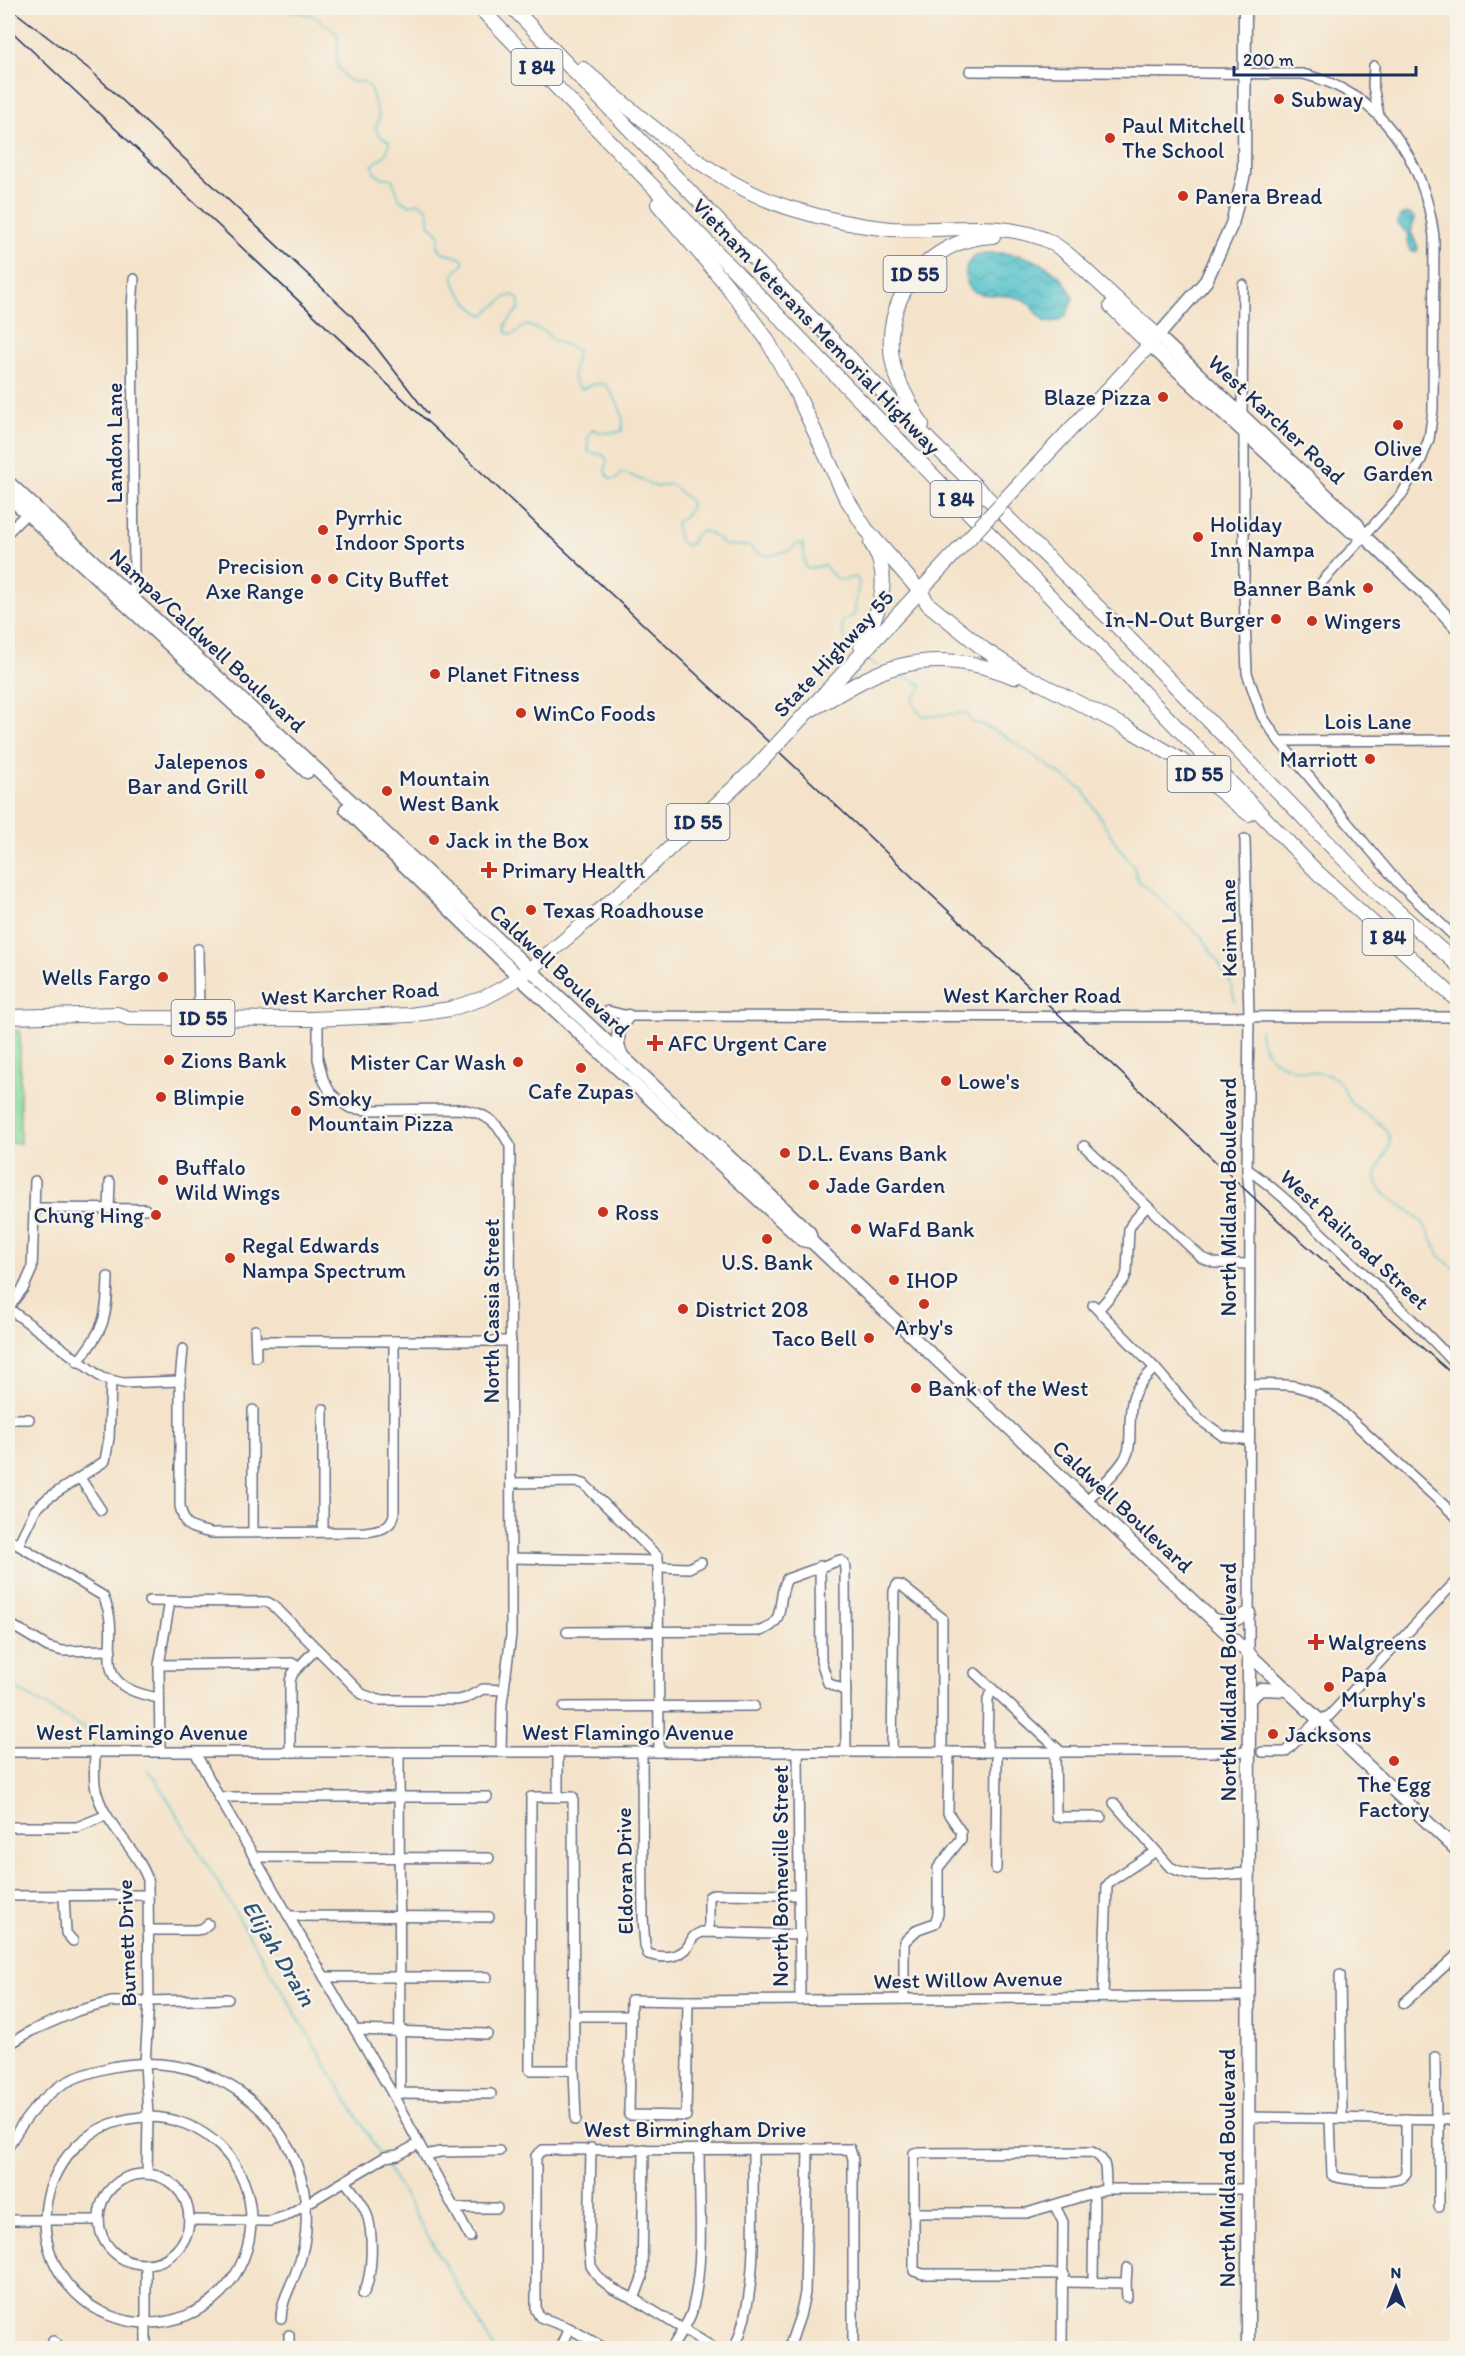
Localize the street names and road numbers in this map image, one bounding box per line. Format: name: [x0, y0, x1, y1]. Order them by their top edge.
road number: I 84: [512, 49, 562, 85]
street label: Vietnam Veterans Memorial Highway: [687, 192, 947, 461]
road number: ID 55: [884, 256, 946, 292]
street label: West Karcher Road: [1202, 349, 1351, 490]
street label: Landon Lane: [101, 383, 128, 503]
road number: I 84: [930, 481, 982, 517]
street label: Nampa/Caldwell Boulevard: [104, 542, 311, 738]
street label: State Highway 55: [767, 584, 899, 723]
street label: Lois Lane: [1324, 708, 1412, 735]
road number: ID 55: [1168, 756, 1230, 792]
road number: ID 55: [666, 804, 730, 840]
street label: Keim Lane: [1214, 879, 1243, 977]
street label: Caldwell Boulevard: [484, 898, 636, 1043]
road number: I 84: [1362, 919, 1414, 955]
street label: West Karcher Road: [260, 975, 440, 1012]
street label: West Karcher Road: [943, 982, 1121, 1009]
road number: ID 55: [172, 1000, 234, 1036]
street label: North Midland Boulevard: [1215, 1077, 1242, 1316]
street label: West Railroad Street: [1274, 1163, 1435, 1315]
street label: North Cassia Street: [478, 1219, 505, 1403]
street label: Caldwell Boulevard: [1047, 1434, 1199, 1579]
street label: North Midland Boulevard: [1215, 1562, 1242, 1801]
street label: West Flamingo Avenue: [36, 1719, 248, 1746]
street label: West Flamingo Avenue: [522, 1719, 734, 1746]
street label: North Bonneville Street: [767, 1765, 794, 1987]
street label: Eldoran Drive: [610, 1807, 639, 1935]
street label: Burnett Drive: [111, 1879, 142, 2007]
street label: West Willow Avenue: [873, 1964, 1063, 1995]
street label: North Midland Boulevard: [1214, 2048, 1241, 2287]
street label: West Birmingham Drive: [584, 2116, 806, 2143]

